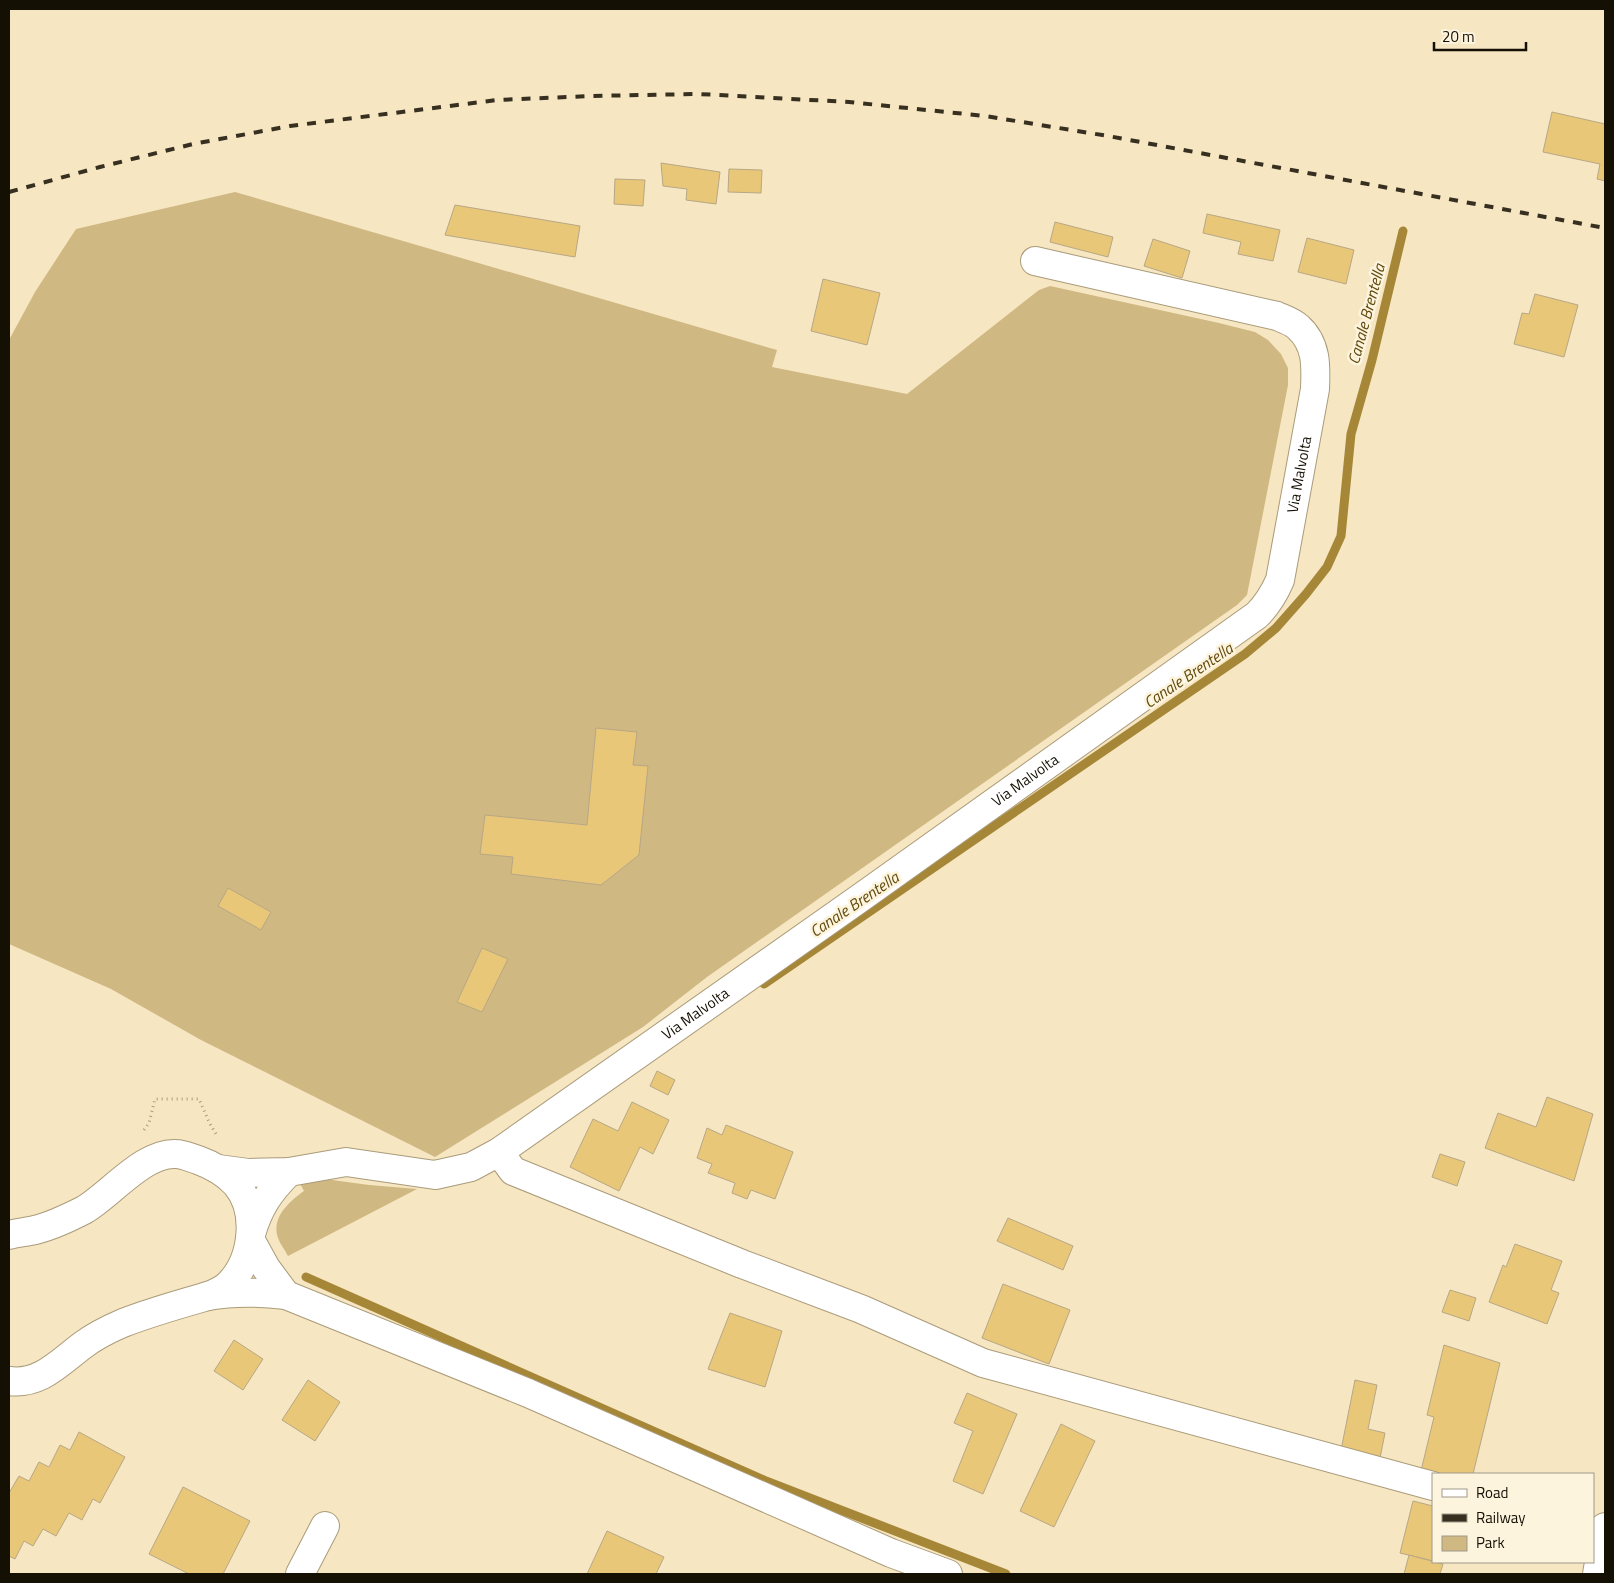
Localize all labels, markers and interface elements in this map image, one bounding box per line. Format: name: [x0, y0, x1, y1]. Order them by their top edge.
scale bar: [1434, 20, 1526, 52]
text: 20 m: [1442, 25, 1475, 48]
water label: Canale Brentella: [1341, 260, 1391, 367]
street label: Via Malvolta: [1281, 434, 1317, 515]
water label: Canale Brentella: [1139, 636, 1238, 714]
street label: Via Malvolta: [987, 748, 1064, 812]
water label: Canale Brentella: [805, 865, 904, 943]
street label: Via Malvolta: [657, 981, 734, 1045]
legend: [1432, 1473, 1594, 1563]
text: Road: [1476, 1481, 1508, 1504]
text: Railway: [1476, 1506, 1526, 1529]
text: Park: [1476, 1531, 1505, 1554]

